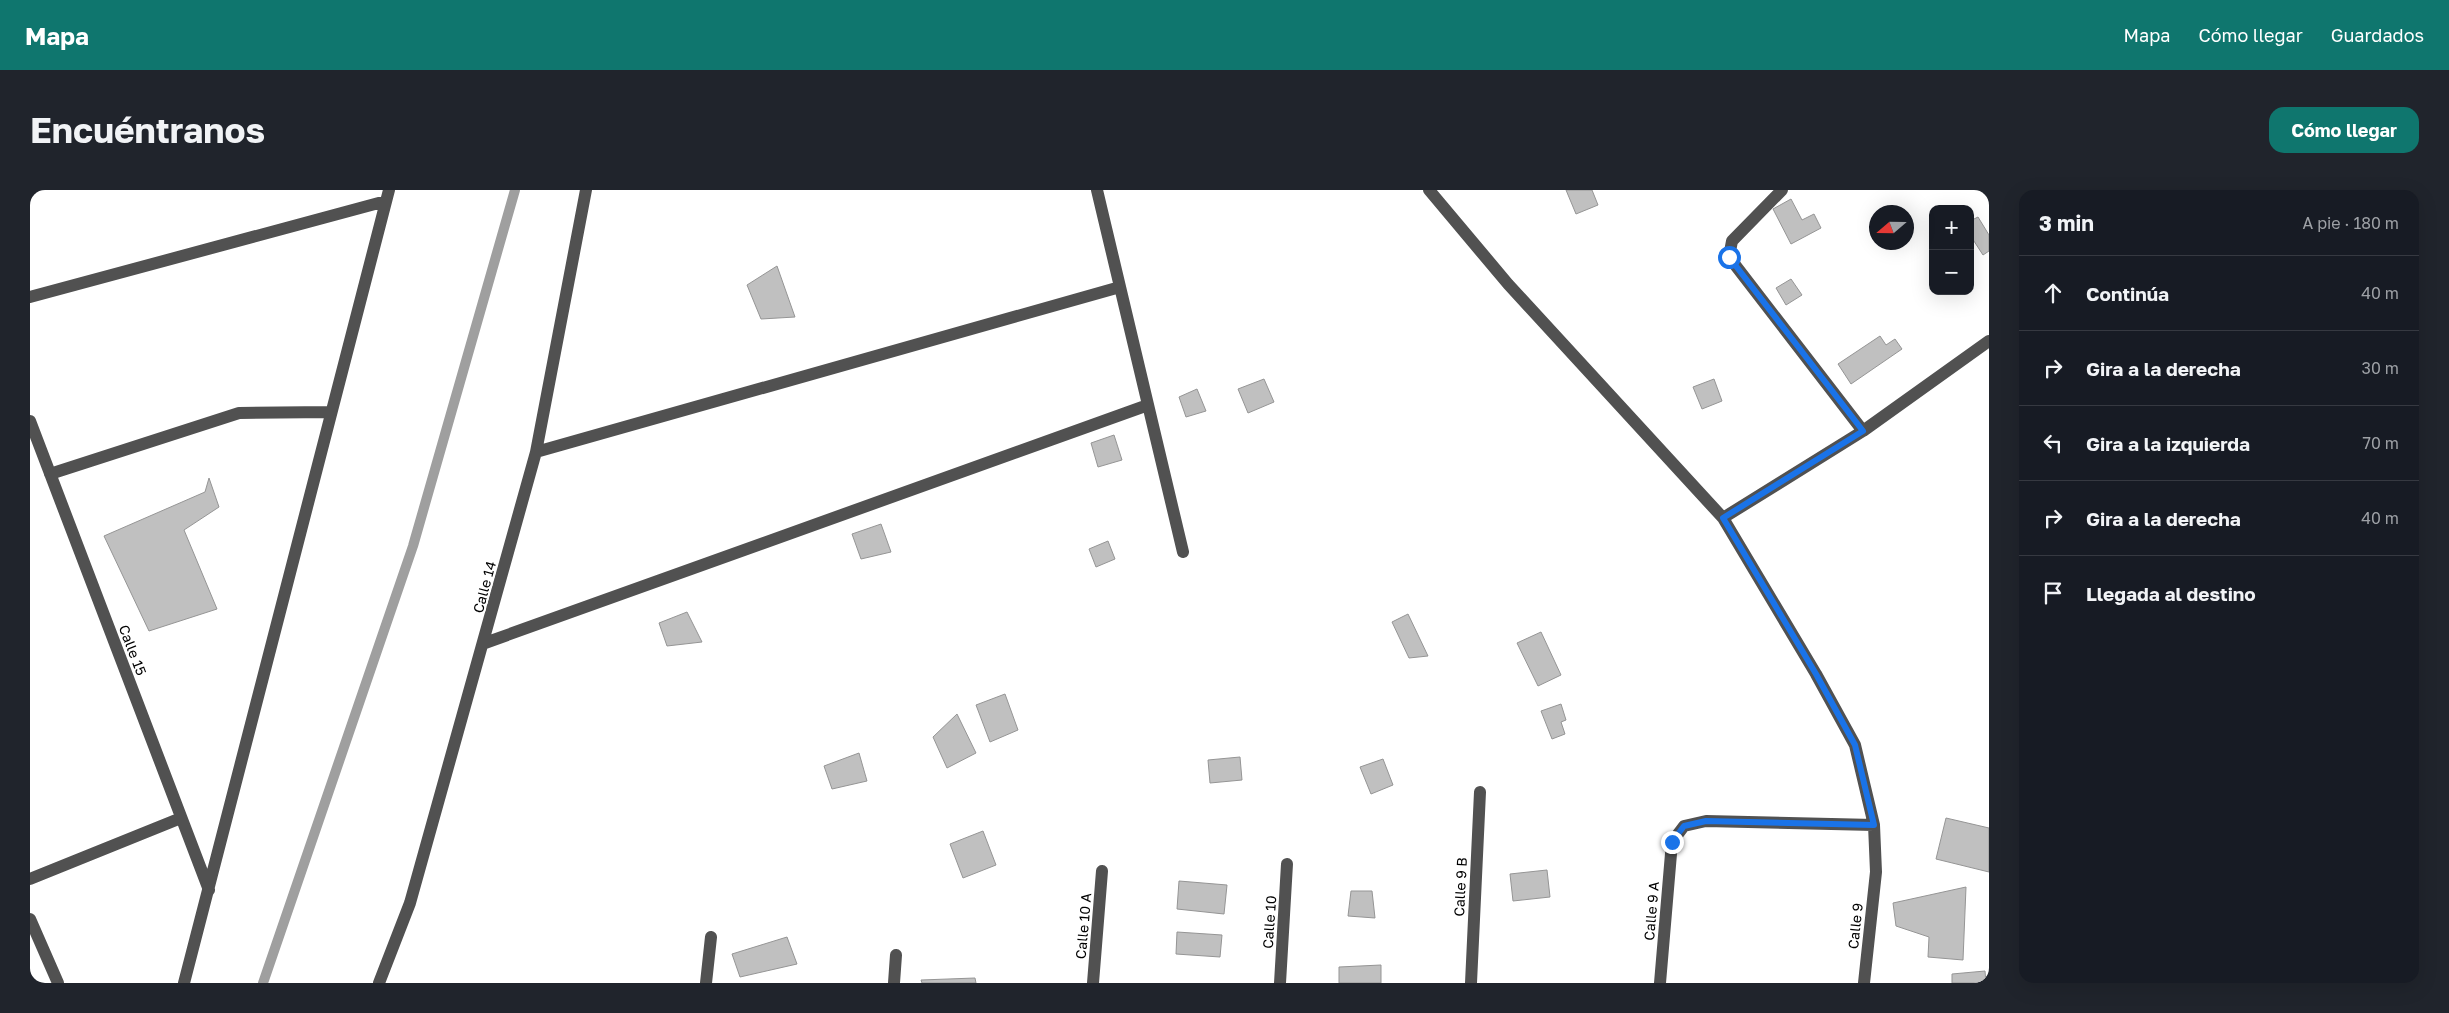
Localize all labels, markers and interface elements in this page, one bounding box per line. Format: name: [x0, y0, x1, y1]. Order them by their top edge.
text: Mapa: [25, 21, 89, 50]
text: Mapa: [2124, 24, 2170, 46]
text: Cómo llegar: [2198, 24, 2303, 46]
text: Guardados: [2331, 24, 2424, 46]
button: Cómo llegar: [2269, 107, 2419, 153]
text: Encuéntranos: [30, 109, 265, 151]
north arrow: [1869, 205, 1914, 250]
map controls: [1929, 205, 1974, 295]
button: +: [1929, 205, 1974, 250]
text: 3 min: [2039, 210, 2094, 236]
text: A pie · 180 m: [2302, 213, 2399, 233]
route start: [1718, 246, 1741, 269]
button: −: [1929, 250, 1974, 295]
icon: ahead: [2039, 279, 2067, 307]
text: Continúa: [2086, 282, 2169, 305]
text: 40 m: [2361, 283, 2399, 303]
icon: right: [2039, 354, 2067, 382]
text: Gira a la derecha: [2086, 357, 2241, 380]
text: 30 m: [2362, 358, 2399, 378]
icon: left: [2039, 429, 2067, 457]
text: Gira a la izquierda: [2086, 432, 2250, 455]
text: 70 m: [2362, 433, 2399, 453]
icon: right: [2039, 504, 2067, 532]
text: Gira a la derecha: [2086, 507, 2241, 530]
text: 40 m: [2361, 508, 2399, 528]
street label: Calle 14: [469, 559, 499, 615]
icon: arrive: [2039, 579, 2067, 607]
text: Llegada al destino: [2086, 582, 2256, 605]
street label: Calle 15: [116, 622, 150, 678]
route end: [1661, 831, 1684, 854]
street label: Calle 9 B: [1450, 857, 1470, 917]
street label: Calle 9 A: [1640, 880, 1662, 941]
street label: Calle 10 A: [1072, 892, 1094, 960]
street label: Calle 10: [1259, 895, 1279, 949]
street label: Calle 9: [1844, 902, 1866, 950]

